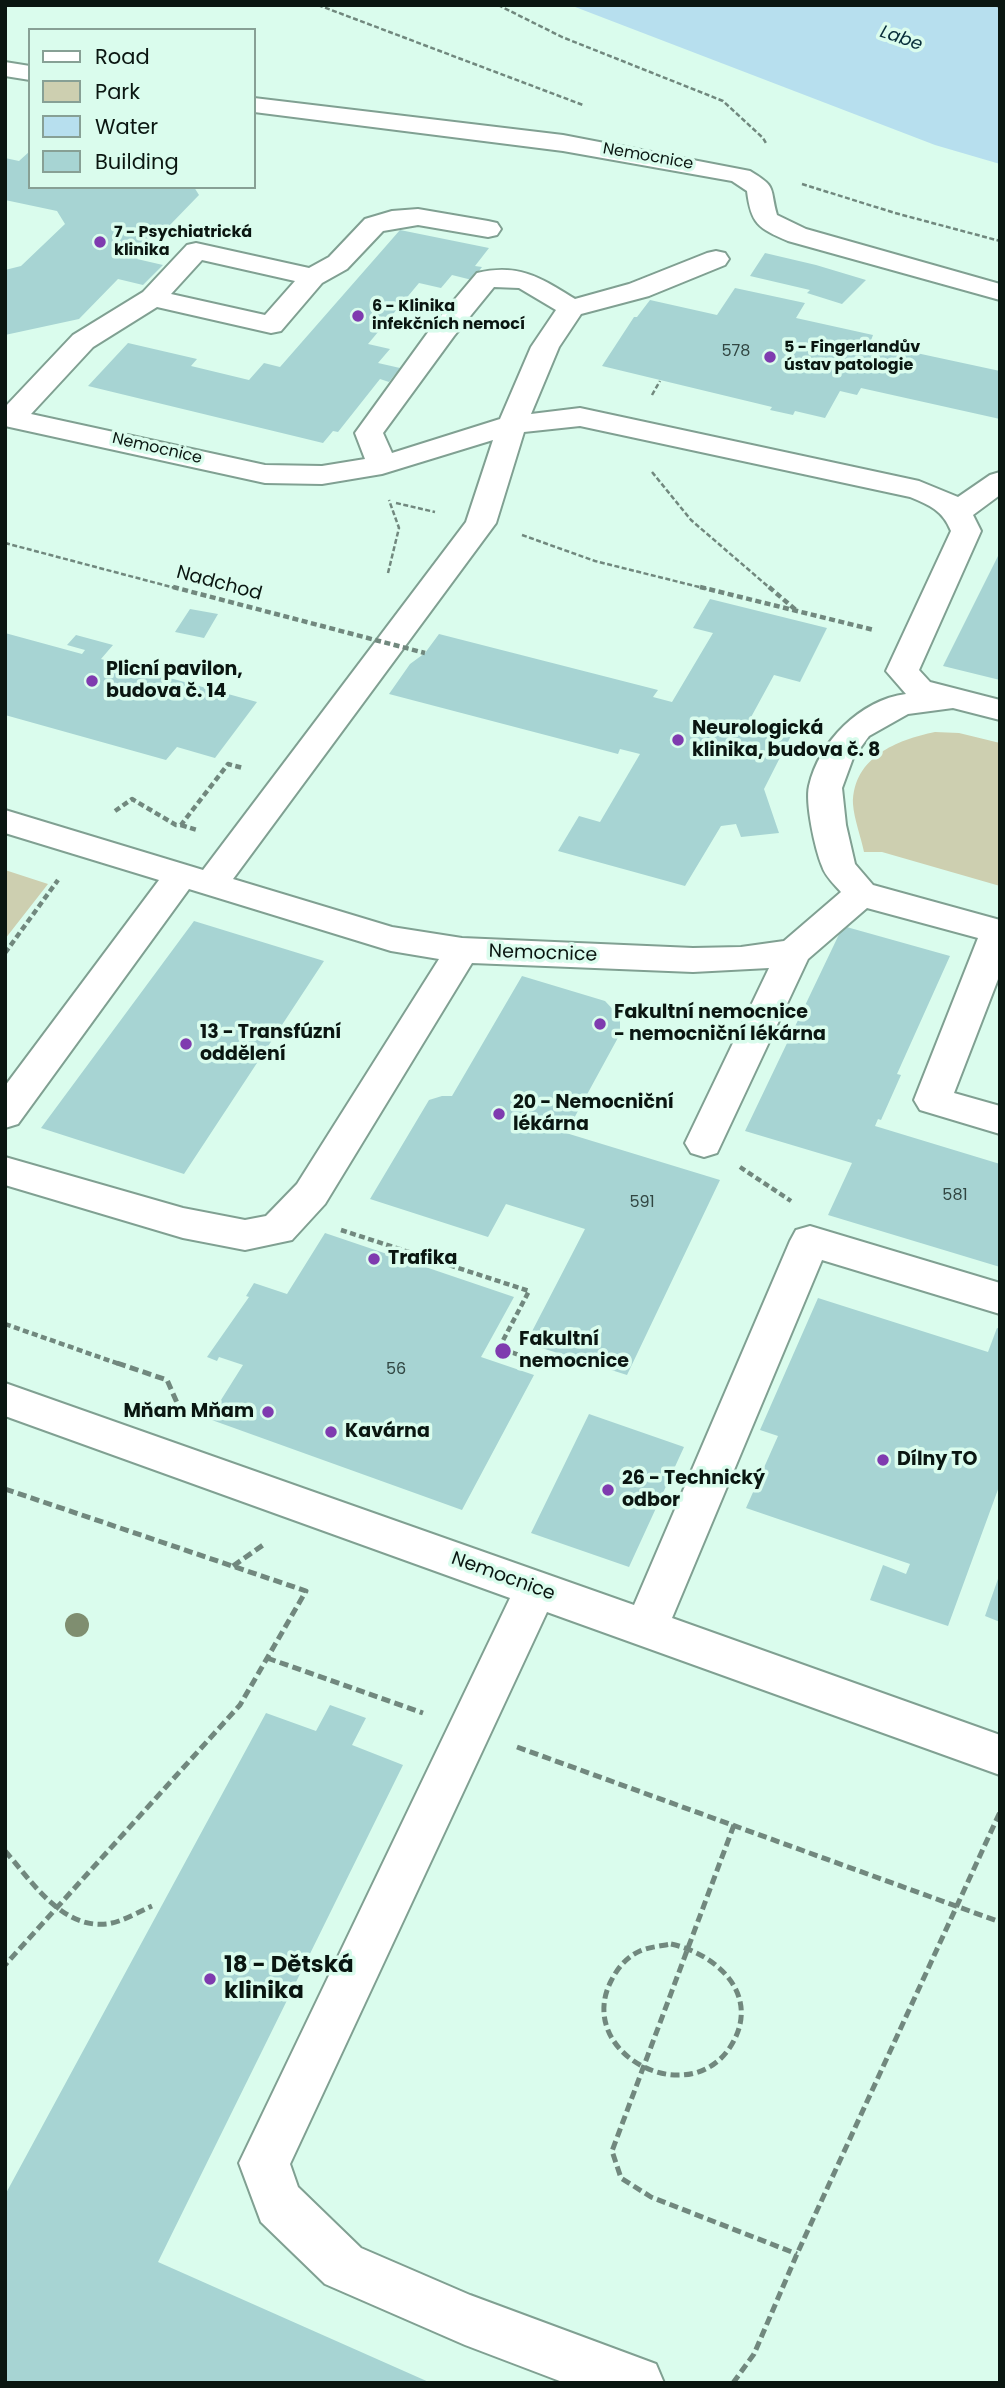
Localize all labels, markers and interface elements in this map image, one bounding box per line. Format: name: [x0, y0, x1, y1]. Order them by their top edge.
water label: Labe: [877, 22, 925, 56]
legend: [28, 28, 256, 189]
text: Road: [95, 42, 150, 71]
text: Park: [95, 77, 140, 106]
text: Water: [95, 112, 158, 141]
street label: Nemocnice: [601, 140, 695, 174]
text: Building: [95, 147, 179, 176]
place label: 7 - Psychiatrická klinika: [114, 223, 252, 261]
marker: 7 - Psychiatrická klinika: [92, 234, 108, 250]
place label: 6 - Klinika infekčních nemocí: [372, 297, 525, 335]
marker: 6 - Klinika infekčních nemocí: [350, 308, 366, 324]
place label: 5 - Fingerlandův ústav patologie: [784, 338, 920, 376]
house number: 578: [722, 342, 750, 362]
marker: 5 - Fingerlandův ústav patologie: [762, 349, 778, 365]
street label: Nemocnice: [110, 429, 204, 469]
street label: Nadchod: [174, 562, 264, 606]
place label: Plicní pavilon, budova č. 14: [106, 659, 243, 703]
marker: Plicní pavilon, budova č. 14: [84, 673, 100, 689]
place label: Neurologická klinika, budova č. 8: [692, 718, 880, 762]
marker: Neurologická klinika, budova č. 8: [670, 732, 686, 748]
street label: Nemocnice: [488, 941, 598, 967]
place label: Fakultní nemocnice - nemocniční lékárna: [614, 1002, 826, 1046]
marker: Fakultní nemocnice - nemocniční lékárna: [592, 1016, 608, 1032]
place label: 13 - Transfúzní oddělení: [200, 1022, 341, 1066]
marker: 13 - Transfúzní oddělení: [178, 1036, 194, 1052]
place label: 20 - Nemocniční lékárna: [513, 1092, 674, 1136]
marker: 20 - Nemocniční lékárna: [491, 1106, 507, 1122]
house number: 581: [942, 1186, 968, 1206]
house number: 591: [629, 1193, 655, 1213]
place label: Trafika: [388, 1248, 457, 1270]
marker: Trafika: [366, 1251, 382, 1267]
place label: Fakultní nemocnice: [519, 1329, 629, 1373]
marker: Fakultní nemocnice: [493, 1341, 513, 1361]
house number: 56: [386, 1360, 406, 1380]
place label: Mňam Mňam: [123, 1401, 254, 1423]
marker: Mňam Mňam: [260, 1404, 276, 1420]
place label: Kavárna: [345, 1421, 430, 1443]
marker: Kavárna: [323, 1424, 339, 1440]
place label: Dílny TO: [897, 1449, 978, 1471]
marker: Dílny TO: [875, 1452, 891, 1468]
place label: 26 - Technický odbor: [622, 1468, 765, 1512]
marker: 26 - Technický odbor: [600, 1482, 616, 1498]
street label: Nemocnice: [448, 1548, 558, 1606]
place label: 18 - Dětská klinika: [224, 1952, 354, 2006]
marker: 18 - Dětská klinika: [202, 1971, 218, 1987]

